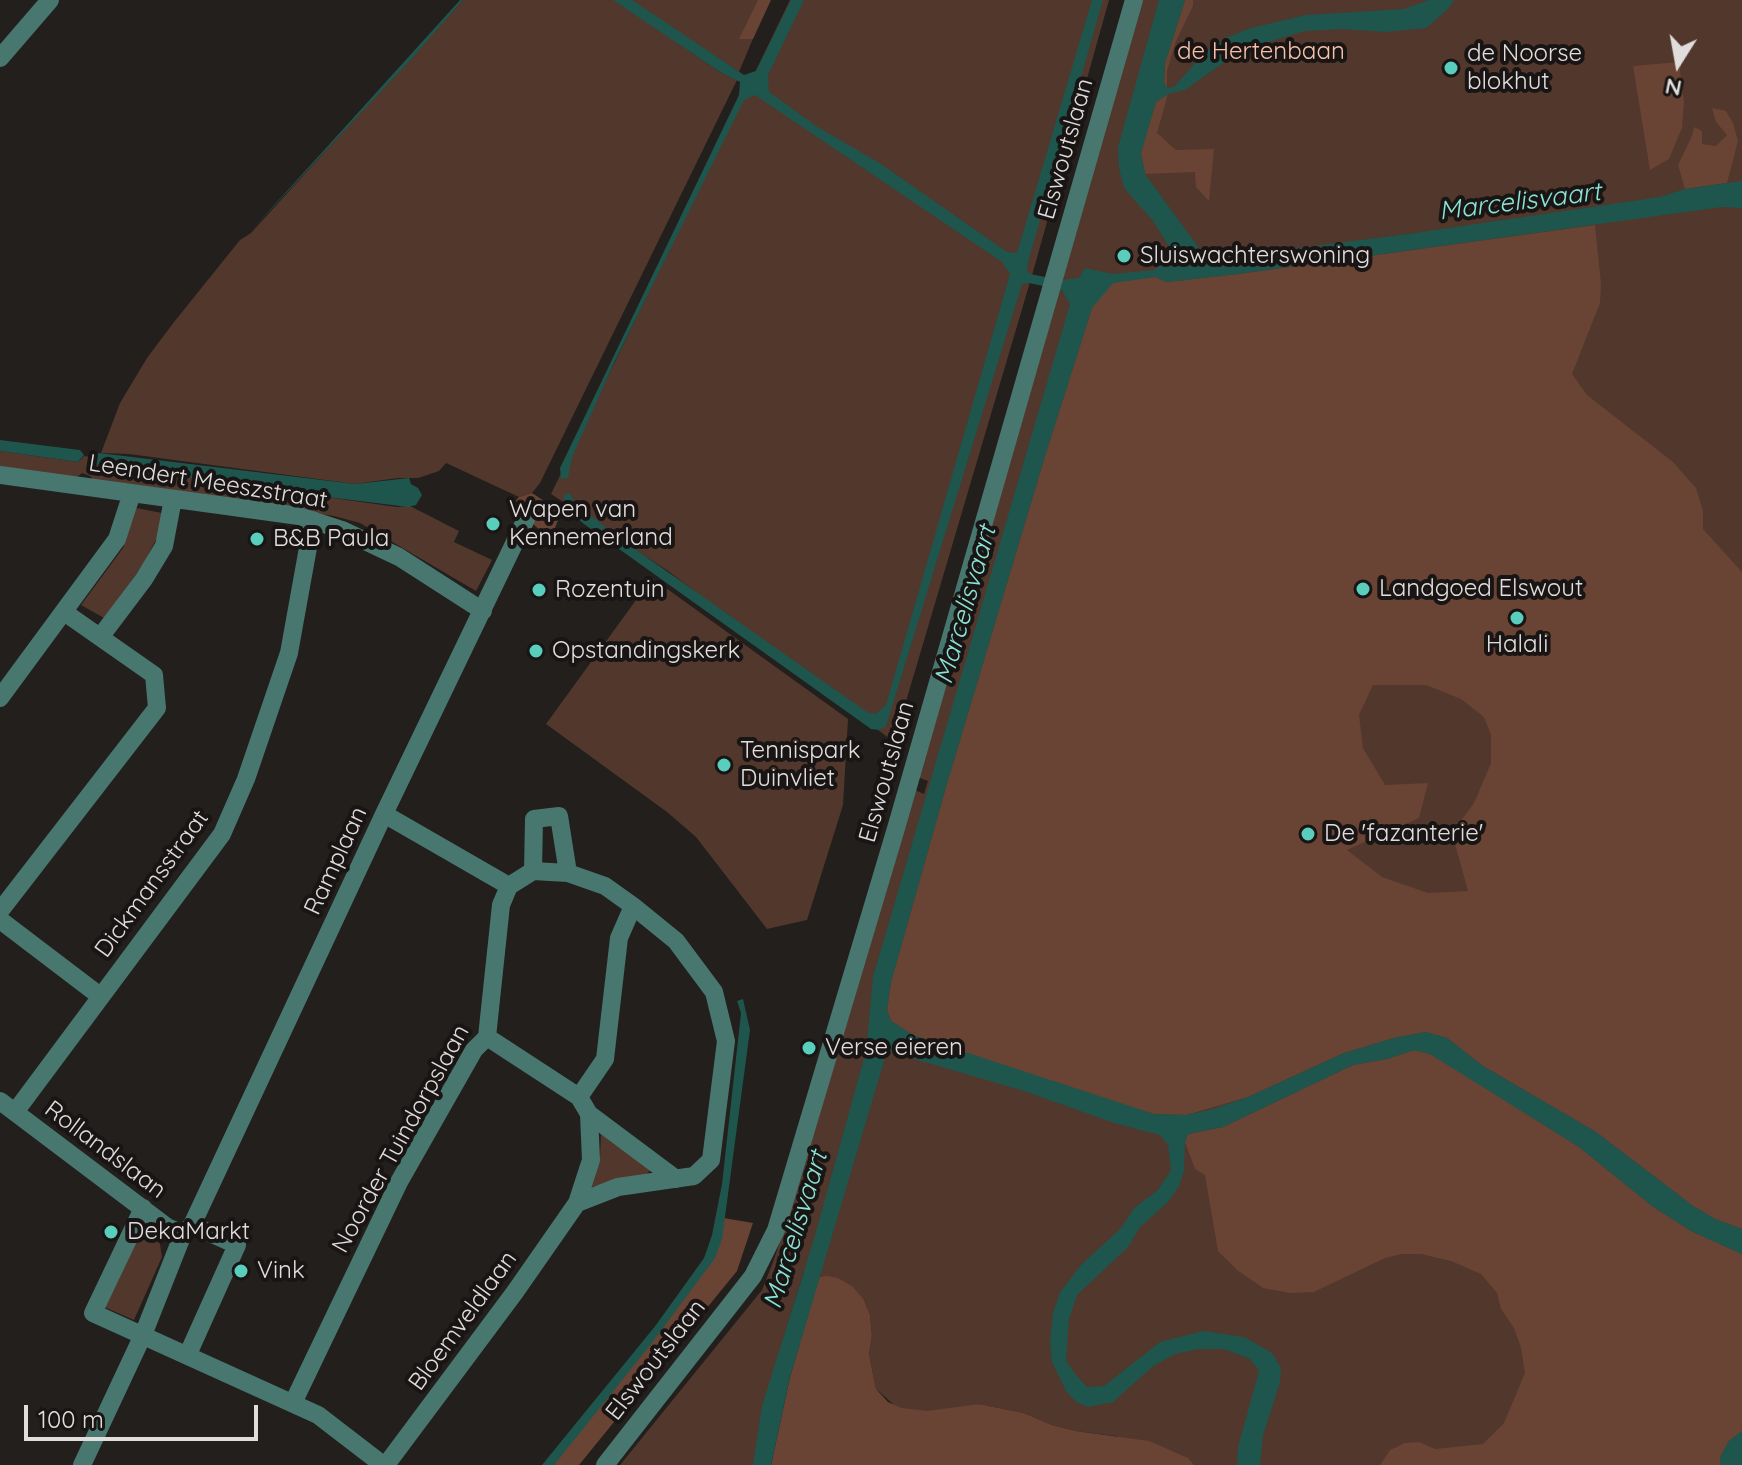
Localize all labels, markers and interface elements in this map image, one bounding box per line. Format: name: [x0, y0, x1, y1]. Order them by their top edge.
north arrow: [1638, 24, 1718, 104]
park label: de Hertenbaan: [1177, 38, 1345, 66]
place label: de Noorse blokhut: [1467, 40, 1582, 96]
marker: de Noorse blokhut: [1442, 59, 1460, 77]
text: N: [1663, 72, 1684, 103]
street label: Elswoutslaan: [1032, 75, 1100, 223]
water label: Marcelisvaart: [1437, 177, 1603, 227]
place label: Sluiswachterswoning: [1140, 242, 1370, 270]
marker: Sluiswachterswoning: [1115, 247, 1133, 265]
street label: Leendert Meeszstraat: [87, 449, 329, 515]
place label: Wapen van Kennemerland: [509, 496, 673, 552]
marker: Wapen van Kennemerland: [484, 515, 502, 533]
water label: Marcelisvaart: [929, 522, 1003, 688]
place label: B&B Paula: [273, 525, 389, 553]
marker: B&B Paula: [248, 530, 266, 548]
place label: Landgoed Elswout: [1379, 575, 1583, 603]
place label: Rozentuin: [555, 576, 665, 604]
marker: Landgoed Elswout: [1354, 580, 1372, 598]
marker: Rozentuin: [530, 581, 548, 599]
marker: Halali: [1508, 609, 1526, 627]
place label: Halali: [1486, 631, 1548, 659]
place label: Opstandingskerk: [552, 637, 740, 665]
marker: Opstandingskerk: [527, 642, 545, 660]
street label: Elswoutslaan: [853, 698, 921, 846]
place label: Tennispark Duinvliet: [740, 737, 860, 793]
marker: Tennispark Duinvliet: [715, 756, 733, 774]
street label: Ramplaan: [298, 802, 374, 920]
street label: Dickmansstraat: [89, 805, 215, 963]
place label: De 'fazanterie': [1324, 820, 1483, 848]
marker: De 'fazanterie': [1299, 825, 1317, 843]
street label: Noorder Tuindorpslaan: [326, 1020, 476, 1258]
place label: Verse eieren: [825, 1034, 963, 1062]
marker: Verse eieren: [800, 1039, 818, 1057]
street label: Rollandslaan: [39, 1095, 171, 1205]
water label: Marcelisvaart: [757, 1148, 835, 1312]
place label: DekaMarkt: [127, 1218, 250, 1246]
marker: DekaMarkt: [102, 1223, 120, 1241]
street label: Bloemveldlaan: [403, 1246, 523, 1396]
place label: Vink: [257, 1257, 305, 1285]
marker: Vink: [232, 1262, 250, 1280]
street label: Elswoutslaan: [600, 1294, 712, 1426]
scale bar: [28, 1389, 262, 1439]
text: 100 m: [38, 1404, 104, 1434]

